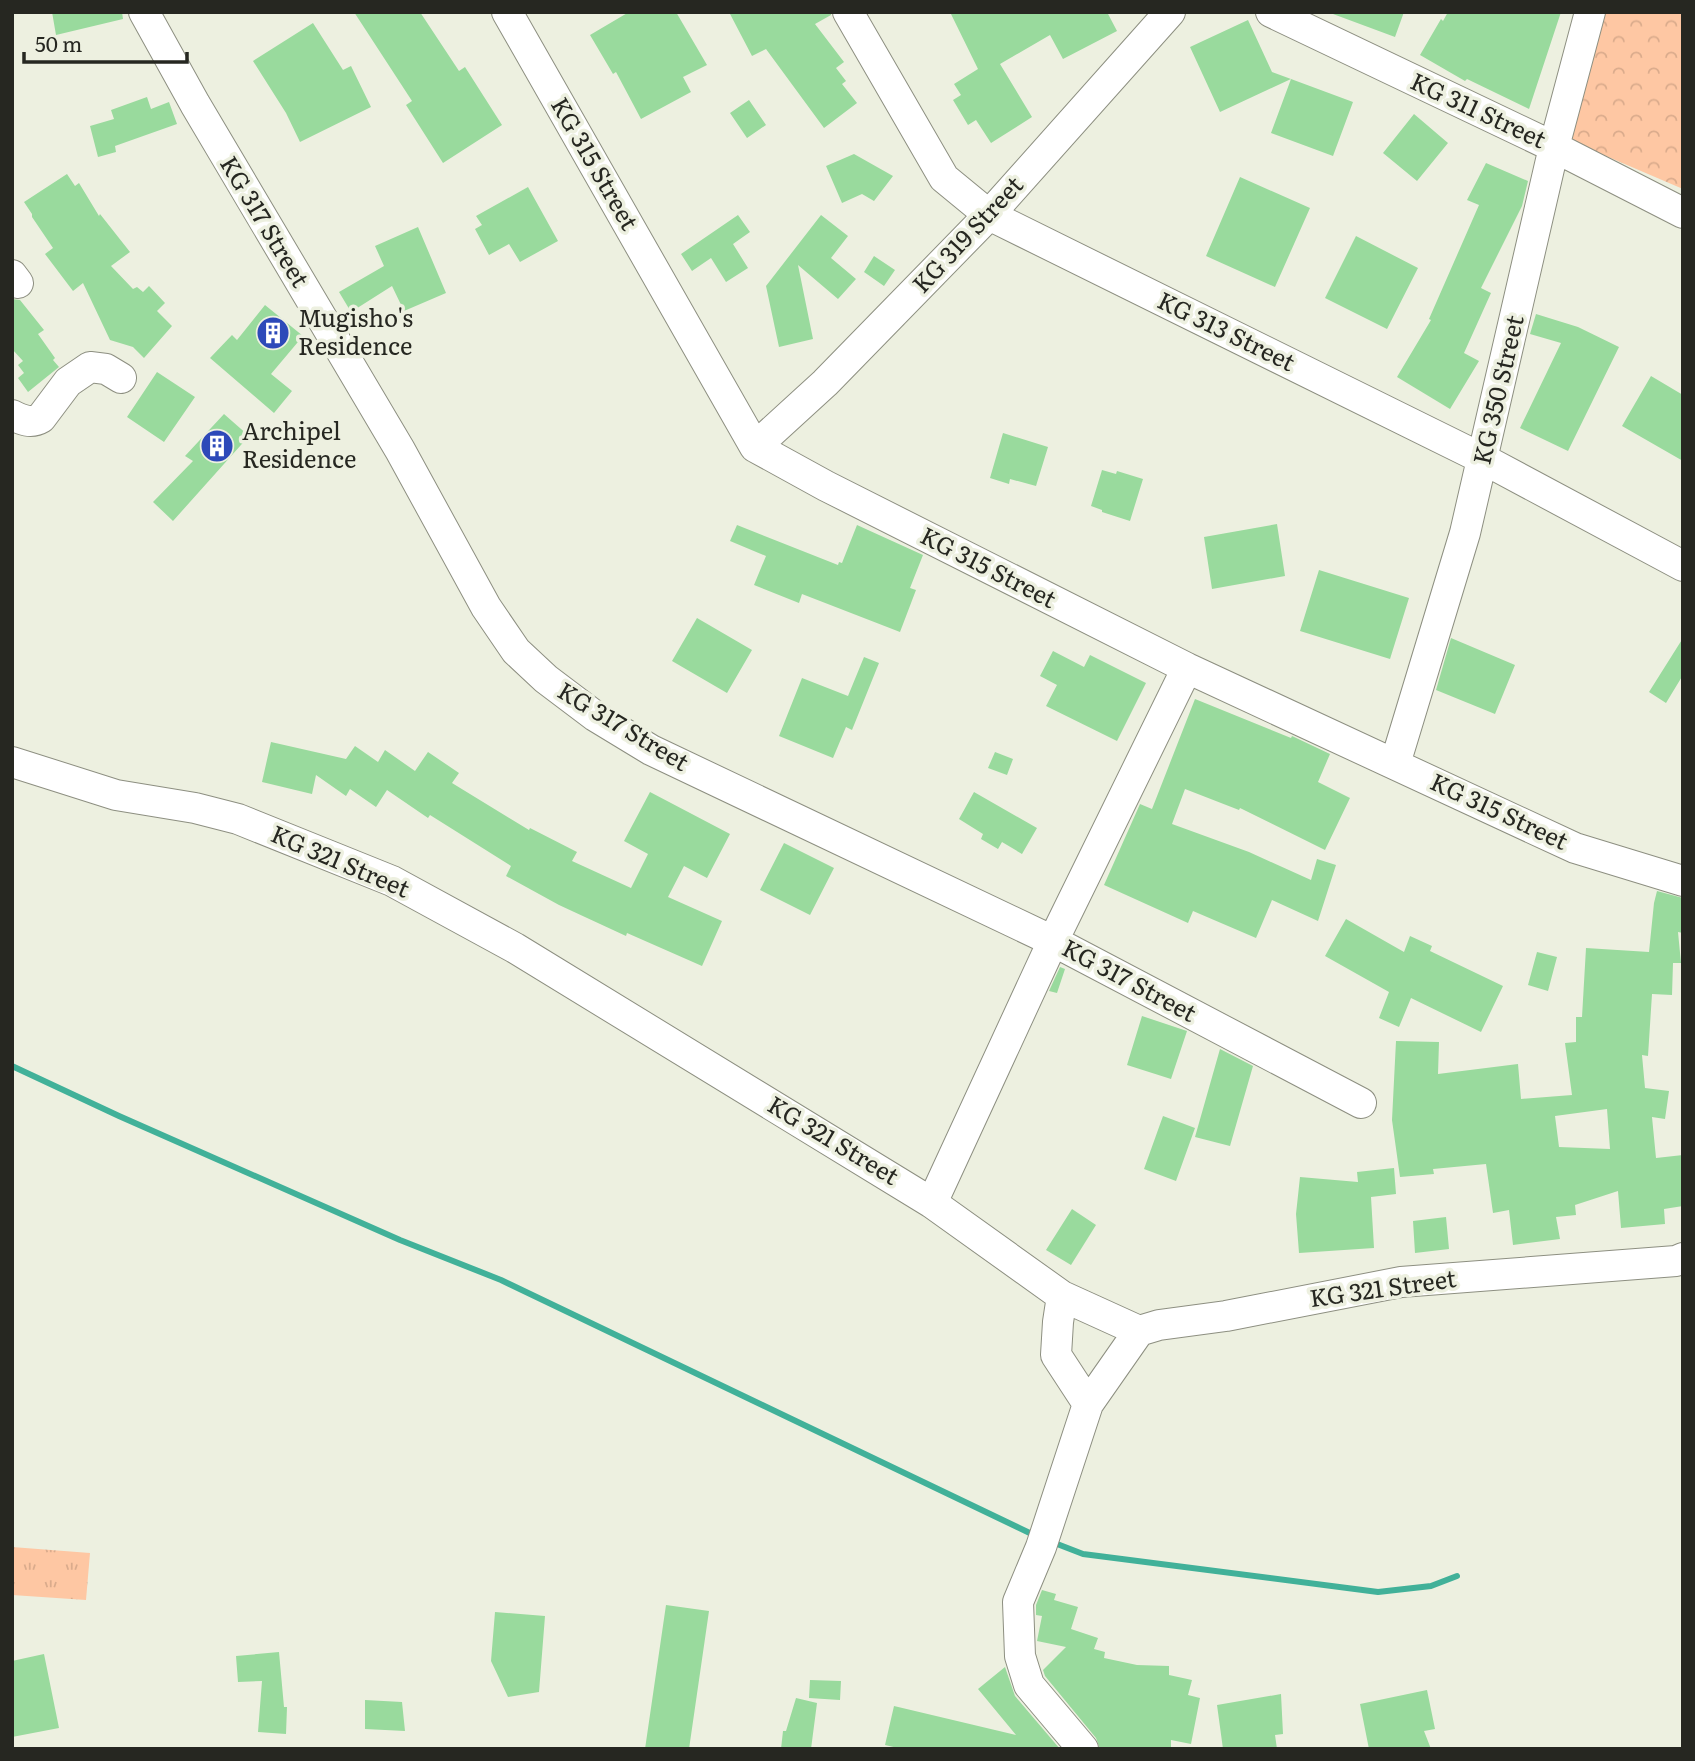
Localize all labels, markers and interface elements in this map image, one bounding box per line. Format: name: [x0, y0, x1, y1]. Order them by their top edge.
scale bar: [24, 21, 187, 65]
text: 50 m: [35, 27, 82, 58]
street label: KG 311 Street: [1406, 62, 1553, 156]
street label: KG 315 Street: [544, 90, 649, 236]
street label: KG 317 Street: [213, 148, 319, 293]
street label: KG 319 Street: [903, 167, 1030, 300]
street label: KG 313 Street: [1152, 281, 1302, 378]
place label: Mugisho's Residence: [298, 299, 413, 362]
street label: KG 350 Street: [1462, 311, 1531, 468]
building icon: Mugisho's Residence: [254, 314, 292, 352]
place label: Archipel Residence: [242, 412, 356, 475]
building icon: Archipel Residence: [198, 427, 236, 465]
street label: KG 315 Street: [915, 516, 1063, 615]
street label: KG 317 Street: [552, 672, 697, 778]
street label: KG 315 Street: [1425, 763, 1575, 857]
street label: KG 321 Street: [266, 815, 416, 905]
street label: KG 317 Street: [1057, 929, 1204, 1029]
street label: KG 321 Street: [762, 1086, 907, 1192]
street label: KG 321 Street: [1307, 1259, 1458, 1314]

